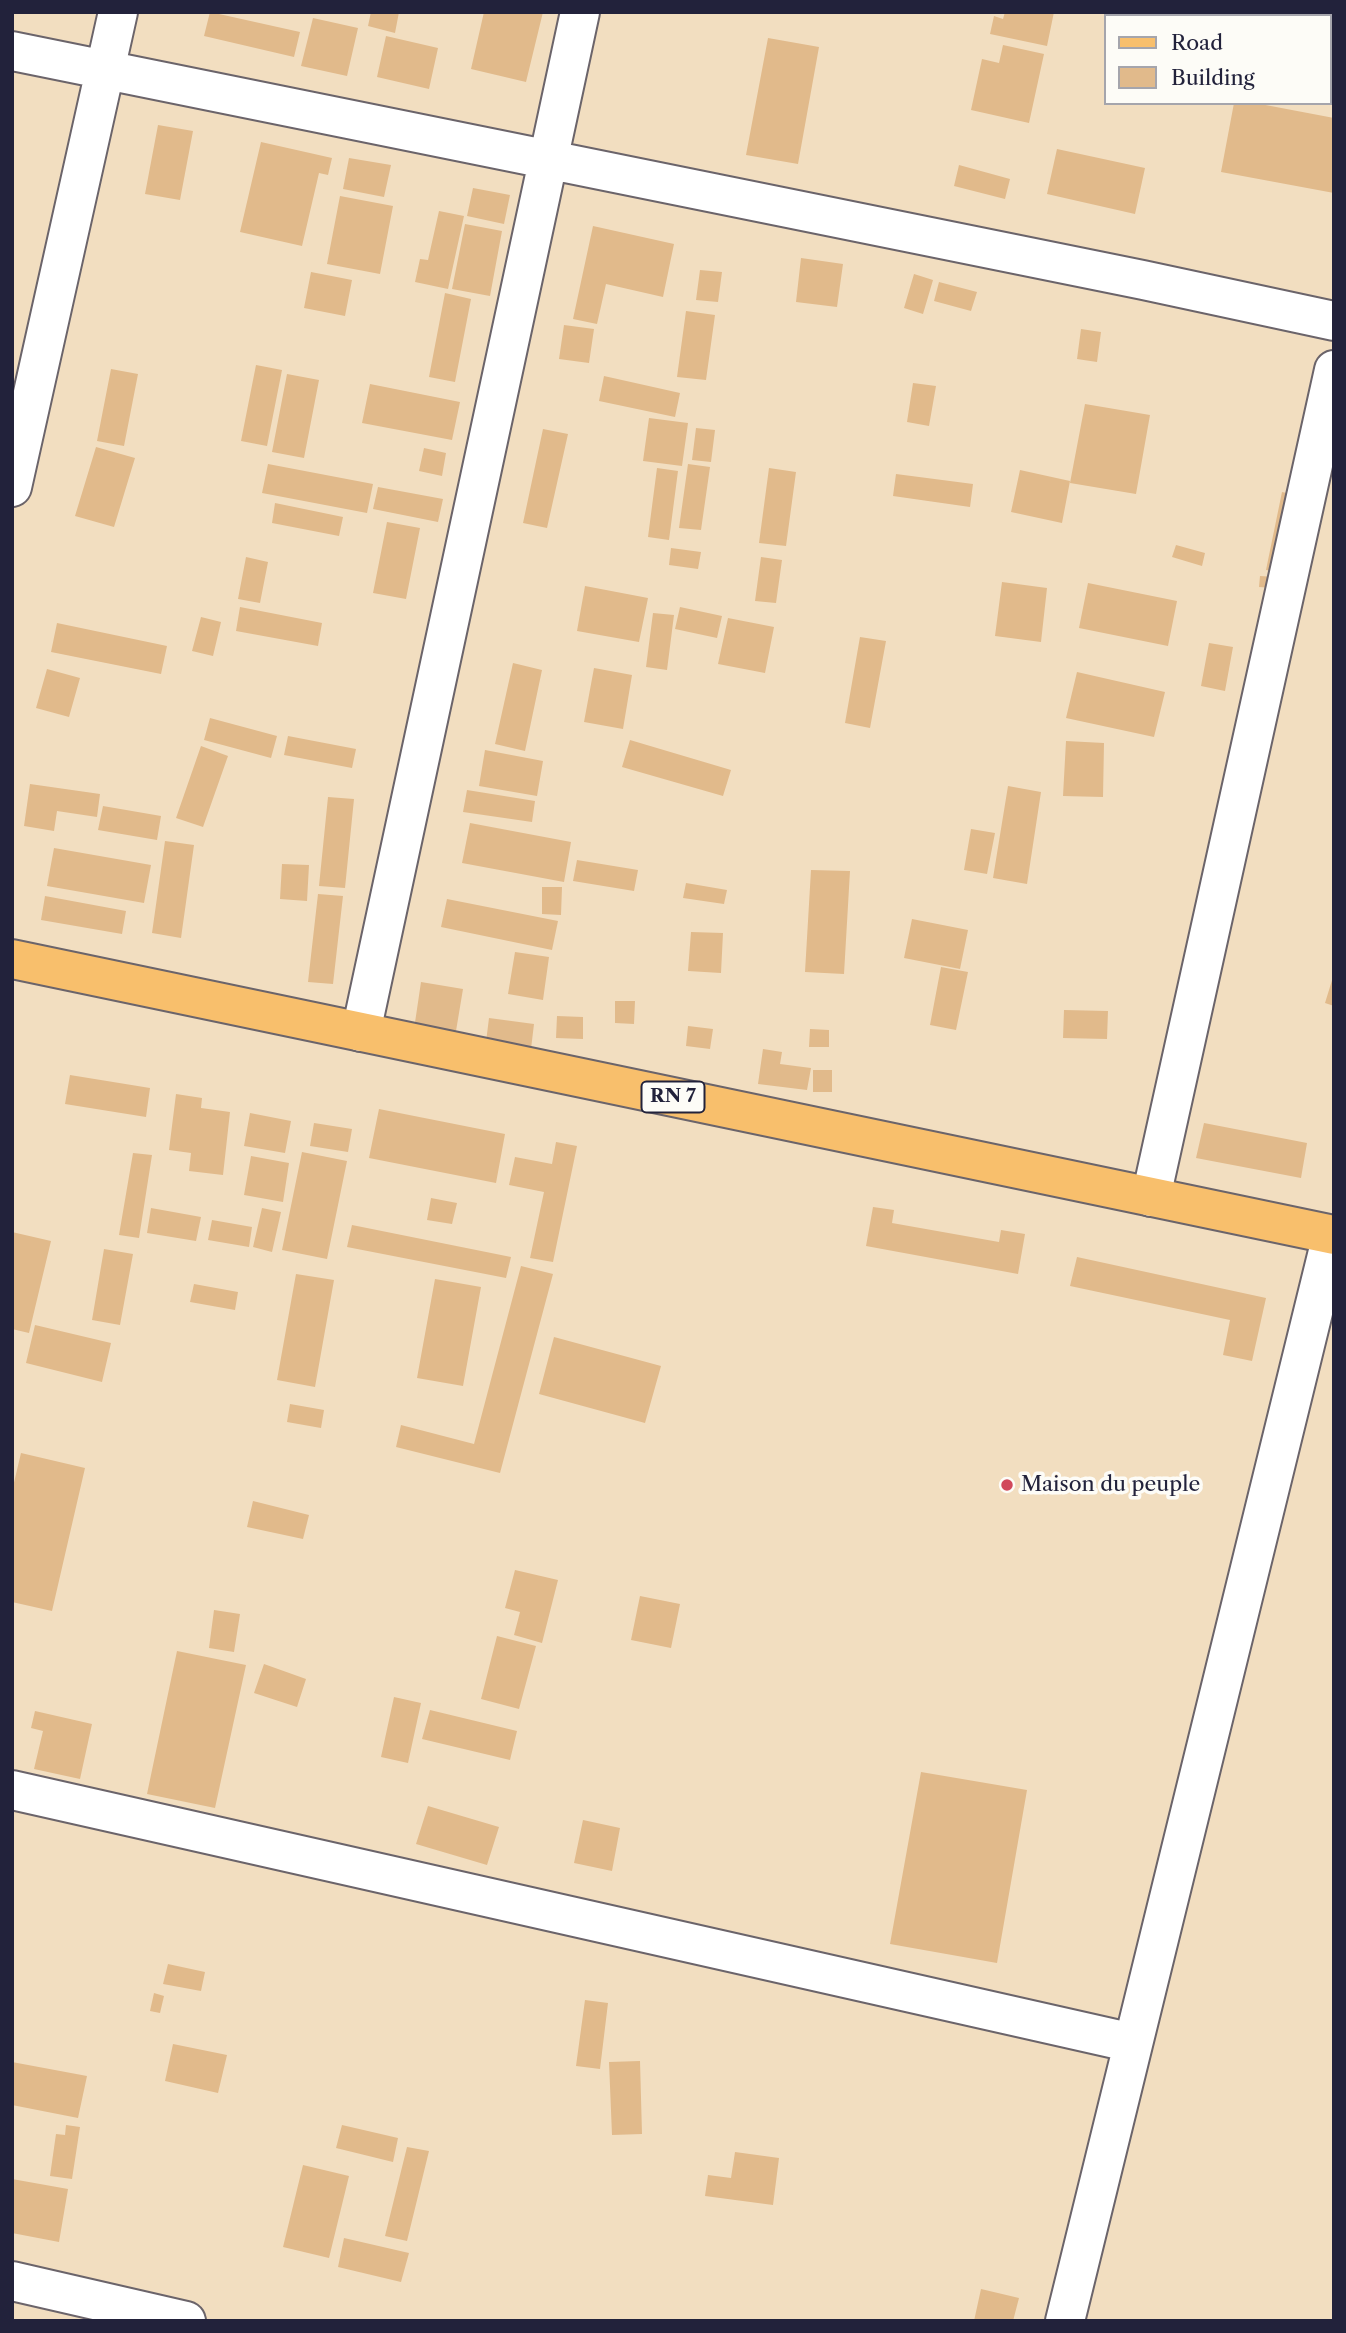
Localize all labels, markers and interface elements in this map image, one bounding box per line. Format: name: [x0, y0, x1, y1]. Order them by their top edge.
legend: [1104, 14, 1332, 105]
text: Road: [1171, 30, 1223, 55]
text: Building: [1171, 65, 1255, 90]
road number: RN 7: [642, 1082, 704, 1112]
place label: Maison du peuple: [1021, 1472, 1200, 1498]
marker: Maison du peuple: [999, 1477, 1015, 1493]

